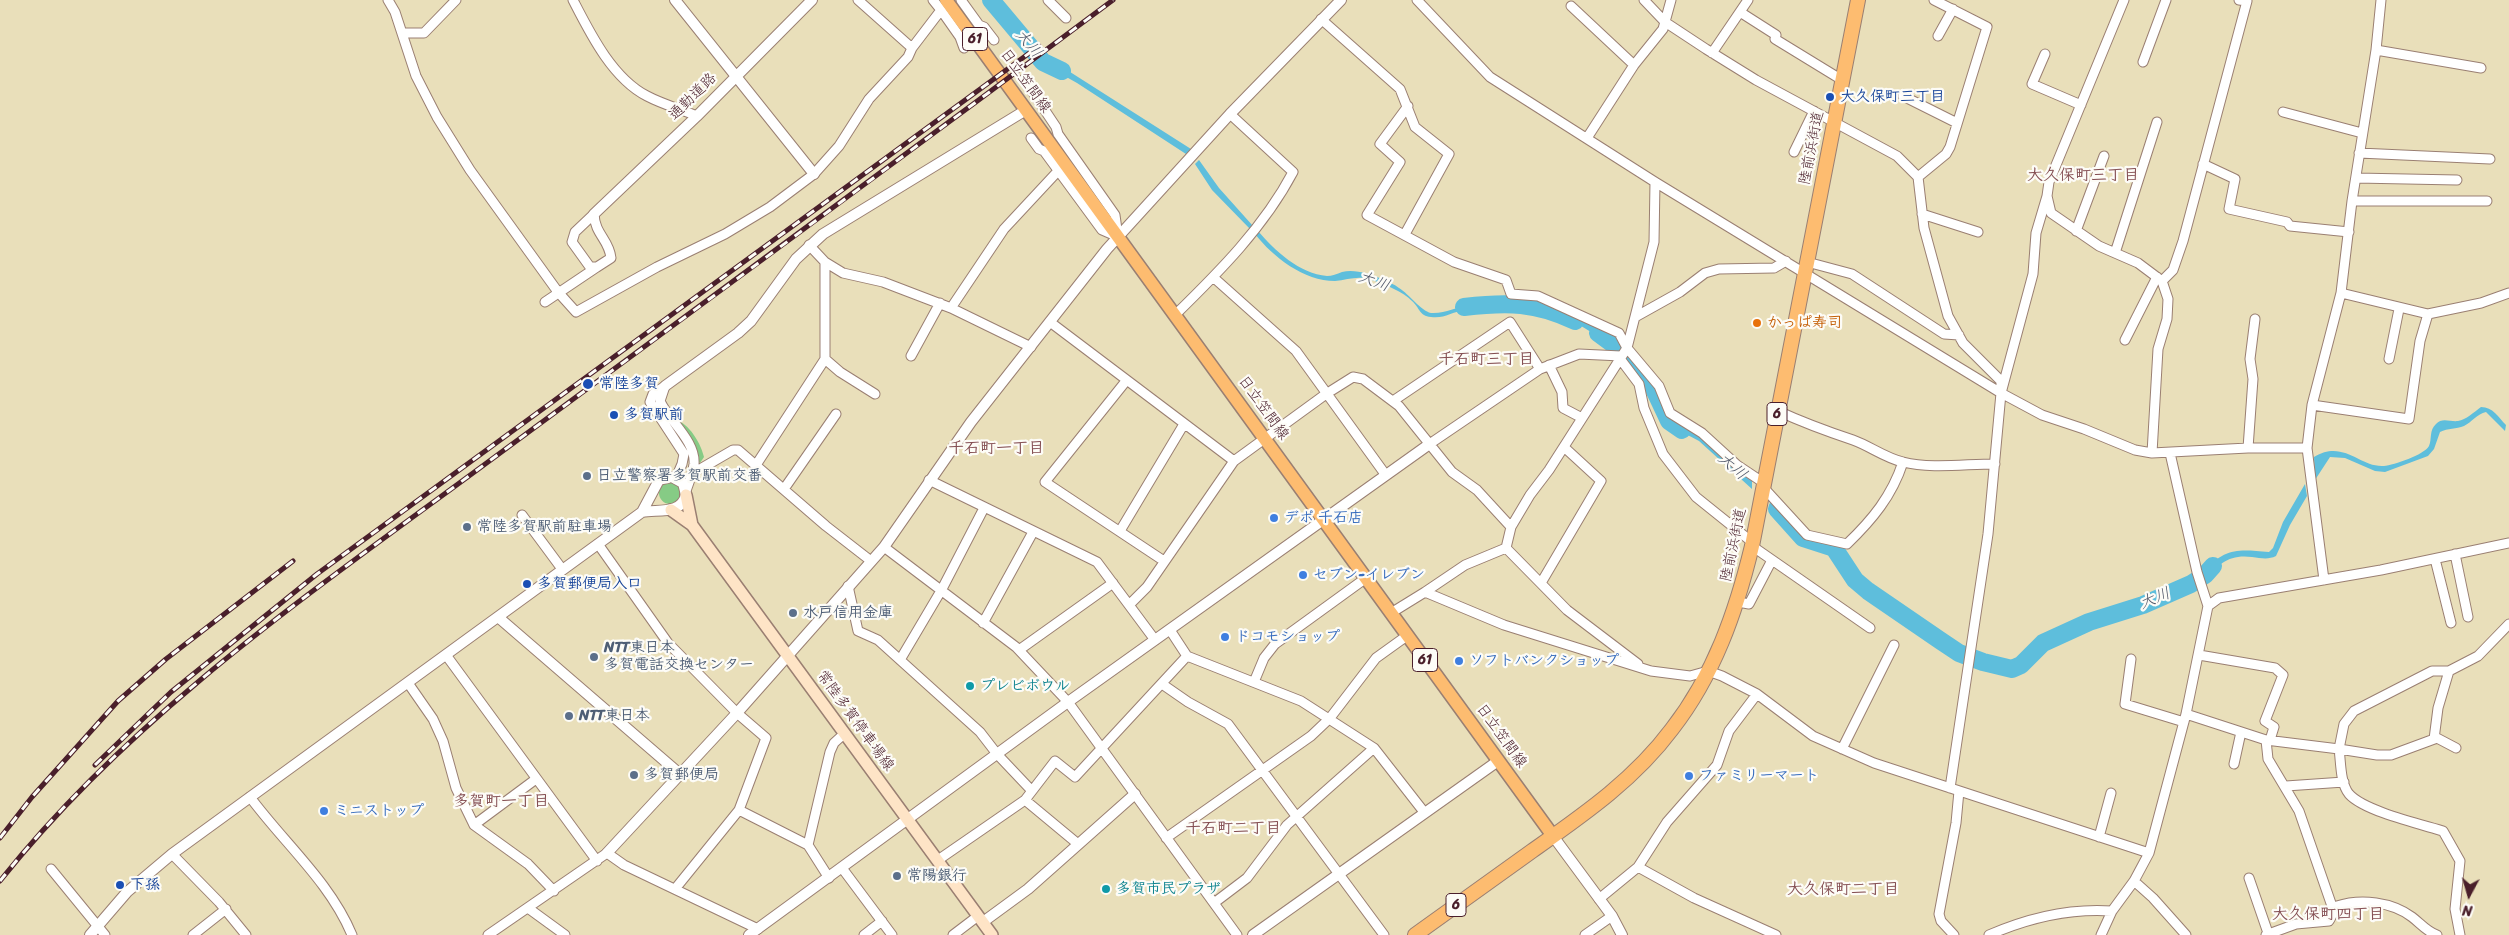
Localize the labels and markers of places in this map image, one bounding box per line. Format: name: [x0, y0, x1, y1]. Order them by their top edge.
place label: 大久保町三丁目: [1840, 88, 1945, 106]
marker: 大久保町三丁目: [1824, 91, 1836, 103]
place label: かっぱ寿司: [1767, 314, 1842, 332]
marker: かっぱ寿司: [1751, 317, 1763, 329]
place label: 常陸多賀: [599, 375, 659, 393]
marker: 常陸多賀: [581, 377, 595, 391]
place label: 多賀駅前: [624, 406, 684, 424]
marker: 多賀駅前: [608, 409, 620, 421]
place label: 日立警察署多賀駅前交番: [597, 467, 762, 485]
marker: 日立警察署多賀駅前交番: [581, 470, 593, 482]
place label: デポ 千石店: [1284, 509, 1363, 527]
marker: デポ 千石店: [1268, 512, 1280, 524]
place label: 常陸多賀駅前駐車場: [477, 518, 612, 536]
marker: 常陸多賀駅前駐車場: [461, 521, 473, 533]
place label: セブン-イレブン: [1313, 566, 1425, 584]
marker: セブン-イレブン: [1297, 569, 1309, 581]
place label: 多賀郵便局入口: [537, 575, 642, 593]
marker: 多賀郵便局入口: [521, 578, 533, 590]
place label: 水戸信用金庫: [803, 604, 893, 622]
marker: 水戸信用金庫: [787, 607, 799, 619]
place label: ドコモショップ: [1235, 628, 1340, 646]
marker: ドコモショップ: [1219, 631, 1231, 643]
place label: NTT東日本 多賀電話交換センター: [604, 639, 754, 674]
marker: NTT東日本 多賀電話交換センター: [588, 651, 600, 663]
place label: ソフトバンクショップ: [1469, 652, 1619, 670]
marker: ソフトバンクショップ: [1453, 655, 1465, 667]
place label: プレビボウル: [980, 677, 1070, 695]
marker: プレビボウル: [964, 680, 976, 692]
place label: NTT東日本: [579, 707, 650, 725]
marker: NTT東日本: [563, 710, 575, 722]
place label: 多賀郵便局: [644, 766, 719, 784]
place label: ファミリーマート: [1699, 767, 1819, 785]
marker: 多賀郵便局: [628, 769, 640, 781]
marker: ファミリーマート: [1683, 770, 1695, 782]
place label: ミニストップ: [334, 802, 424, 820]
marker: ミニストップ: [318, 805, 330, 817]
place label: 常陽銀行: [907, 867, 967, 885]
marker: 常陽銀行: [891, 870, 903, 882]
place label: 下孫: [130, 876, 160, 894]
marker: 下孫: [114, 879, 126, 891]
place label: 多賀市民プラザ: [1116, 880, 1221, 898]
marker: 多賀市民プラザ: [1100, 883, 1112, 895]

